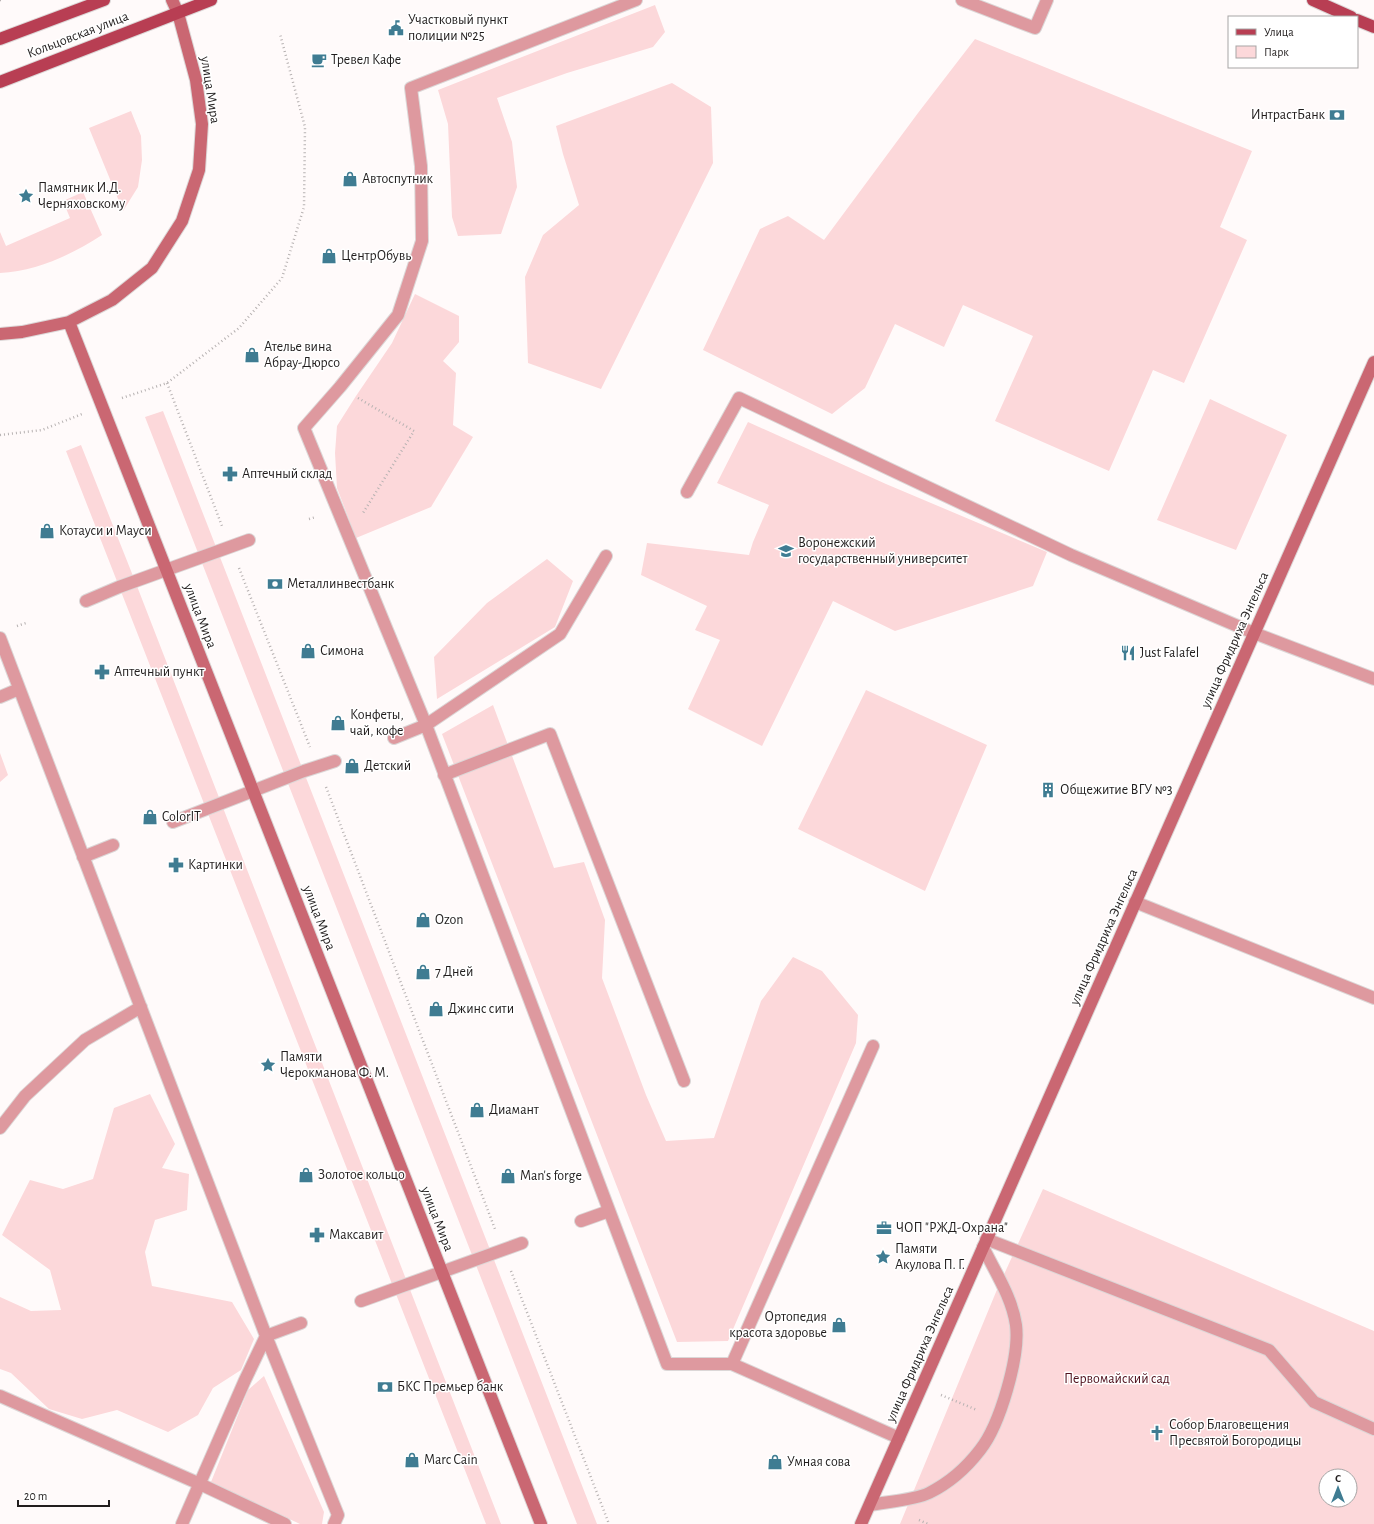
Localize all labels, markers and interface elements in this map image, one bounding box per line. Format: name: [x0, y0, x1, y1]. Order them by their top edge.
street label: Кольцовская улица: [25, 9, 131, 61]
place label: Участковый пункт полиции №25: [408, 13, 509, 43]
legend: [1228, 16, 1358, 68]
public building icon: Участковый пункт полиции №25: [387, 19, 405, 37]
text: Улица: [1264, 26, 1294, 38]
text: Парк: [1264, 46, 1289, 58]
cafe icon: Тревел Кафе: [310, 51, 328, 69]
place label: Тревел Кафе: [331, 53, 401, 67]
street label: улица Мира: [198, 54, 222, 125]
bank icon: ИнтрастБанк: [1328, 106, 1346, 124]
place label: ИнтрастБанк: [1251, 108, 1326, 122]
shop icon: Автоспутник: [341, 170, 359, 188]
place label: Автоспутник: [362, 172, 434, 186]
place label: Памятник И.Д. Черняховскому: [38, 181, 125, 211]
place icon: Памятник И.Д. Черняховскому: [17, 187, 35, 205]
shop icon: ЦентрОбувь: [320, 247, 338, 265]
place label: ЦентрОбувь: [341, 249, 411, 263]
place label: Ателье вина Абрау-Дюрсо: [264, 340, 340, 370]
shop icon: Ателье вина Абрау-Дюрсо: [243, 346, 261, 364]
pharmacy icon: Аптечный склад: [221, 465, 239, 483]
place label: Аптечный склад: [242, 467, 332, 481]
shop icon: Котауси и Мауси: [38, 522, 56, 540]
place label: Котауси и Мауси: [59, 524, 152, 538]
place label: Воронежский государственный университет: [798, 536, 969, 566]
school or university icon: Воронежский государственный университет: [777, 542, 795, 560]
street label: улица Фридриха Энгельса: [1198, 569, 1272, 711]
bank icon: Металлинвестбанк: [266, 575, 284, 593]
place label: Металлинвестбанк: [287, 577, 395, 591]
street label: улица Мира: [181, 581, 219, 651]
shop icon: Симона: [299, 642, 317, 660]
place label: Симона: [320, 644, 365, 658]
restaurant icon: Just Falafel: [1119, 644, 1137, 662]
place label: Just Falafel: [1140, 646, 1199, 660]
pharmacy icon: Аптечный пункт: [93, 663, 111, 681]
place label: Аптечный пункт: [114, 665, 205, 679]
place label: Конфеты, чай, кофе: [350, 708, 404, 738]
shop icon: Конфеты, чай, кофе: [329, 714, 347, 732]
shop icon: Детский: [343, 757, 361, 775]
place label: Детский: [364, 759, 411, 773]
building icon: Общежитие ВГУ №3: [1039, 781, 1057, 799]
place label: Общежитие ВГУ №3: [1060, 783, 1173, 797]
shop icon: ColorIT: [141, 808, 159, 826]
place label: ColorIT: [162, 810, 201, 824]
pharmacy icon: Картинки: [167, 856, 185, 874]
place label: Картинки: [188, 858, 243, 872]
street label: улица Фридриха Энгельса: [1067, 866, 1141, 1008]
street label: улица Мира: [300, 883, 338, 953]
shop icon: Ozon: [414, 911, 432, 929]
place label: Ozon: [435, 913, 463, 927]
shop icon: 7 Дней: [414, 963, 432, 981]
place label: 7 Дней: [435, 965, 473, 979]
shop icon: Джинс сити: [427, 1000, 445, 1018]
place label: Джинс сити: [448, 1002, 514, 1016]
place label: Памяти Черокманова Ф. М.: [280, 1050, 389, 1080]
place icon: Памяти Черокманова Ф. М.: [259, 1056, 277, 1074]
shop icon: Диамант: [468, 1101, 486, 1119]
place label: Диамант: [489, 1103, 540, 1117]
shop icon: Золотое кольцо: [297, 1166, 315, 1184]
shop icon: Man's forge: [499, 1167, 517, 1185]
place label: Золотое кольцо: [318, 1168, 405, 1182]
place label: Man's forge: [520, 1169, 582, 1183]
street label: улица Мира: [418, 1184, 456, 1254]
office icon: ЧОП "РЖД-Охрана": [875, 1219, 893, 1237]
place label: ЧОП "РЖД-Охрана": [896, 1221, 1008, 1235]
pharmacy icon: Максавит: [308, 1226, 326, 1244]
place label: Максавит: [329, 1228, 384, 1242]
place label: Памяти Акулова П. Г.: [895, 1242, 965, 1272]
place icon: Памяти Акулова П. Г.: [874, 1248, 892, 1266]
street label: улица Фридриха Энгельса: [883, 1283, 957, 1425]
place label: Ортопедия красота здоровье: [729, 1310, 827, 1340]
shop icon: Ортопедия красота здоровье: [830, 1316, 848, 1334]
park label: Первомайский сад: [1064, 1372, 1170, 1386]
bank icon: БКС Премьер банк: [376, 1378, 394, 1396]
place label: БКС Премьер банк: [397, 1380, 504, 1394]
place label: Собор Благовещения Пресвятой Богородицы: [1169, 1418, 1301, 1448]
church icon: Собор Благовещения Пресвятой Богородицы: [1148, 1424, 1166, 1442]
shop icon: Marc Cain: [403, 1451, 421, 1469]
place label: Marc Cain: [424, 1453, 478, 1467]
shop icon: Умная сова: [766, 1453, 784, 1471]
place label: Умная сова: [787, 1455, 851, 1469]
north arrow: [1318, 1468, 1358, 1508]
text: С: [1335, 1473, 1341, 1484]
scale bar: [18, 1482, 109, 1508]
text: 20 m: [24, 1490, 47, 1502]

